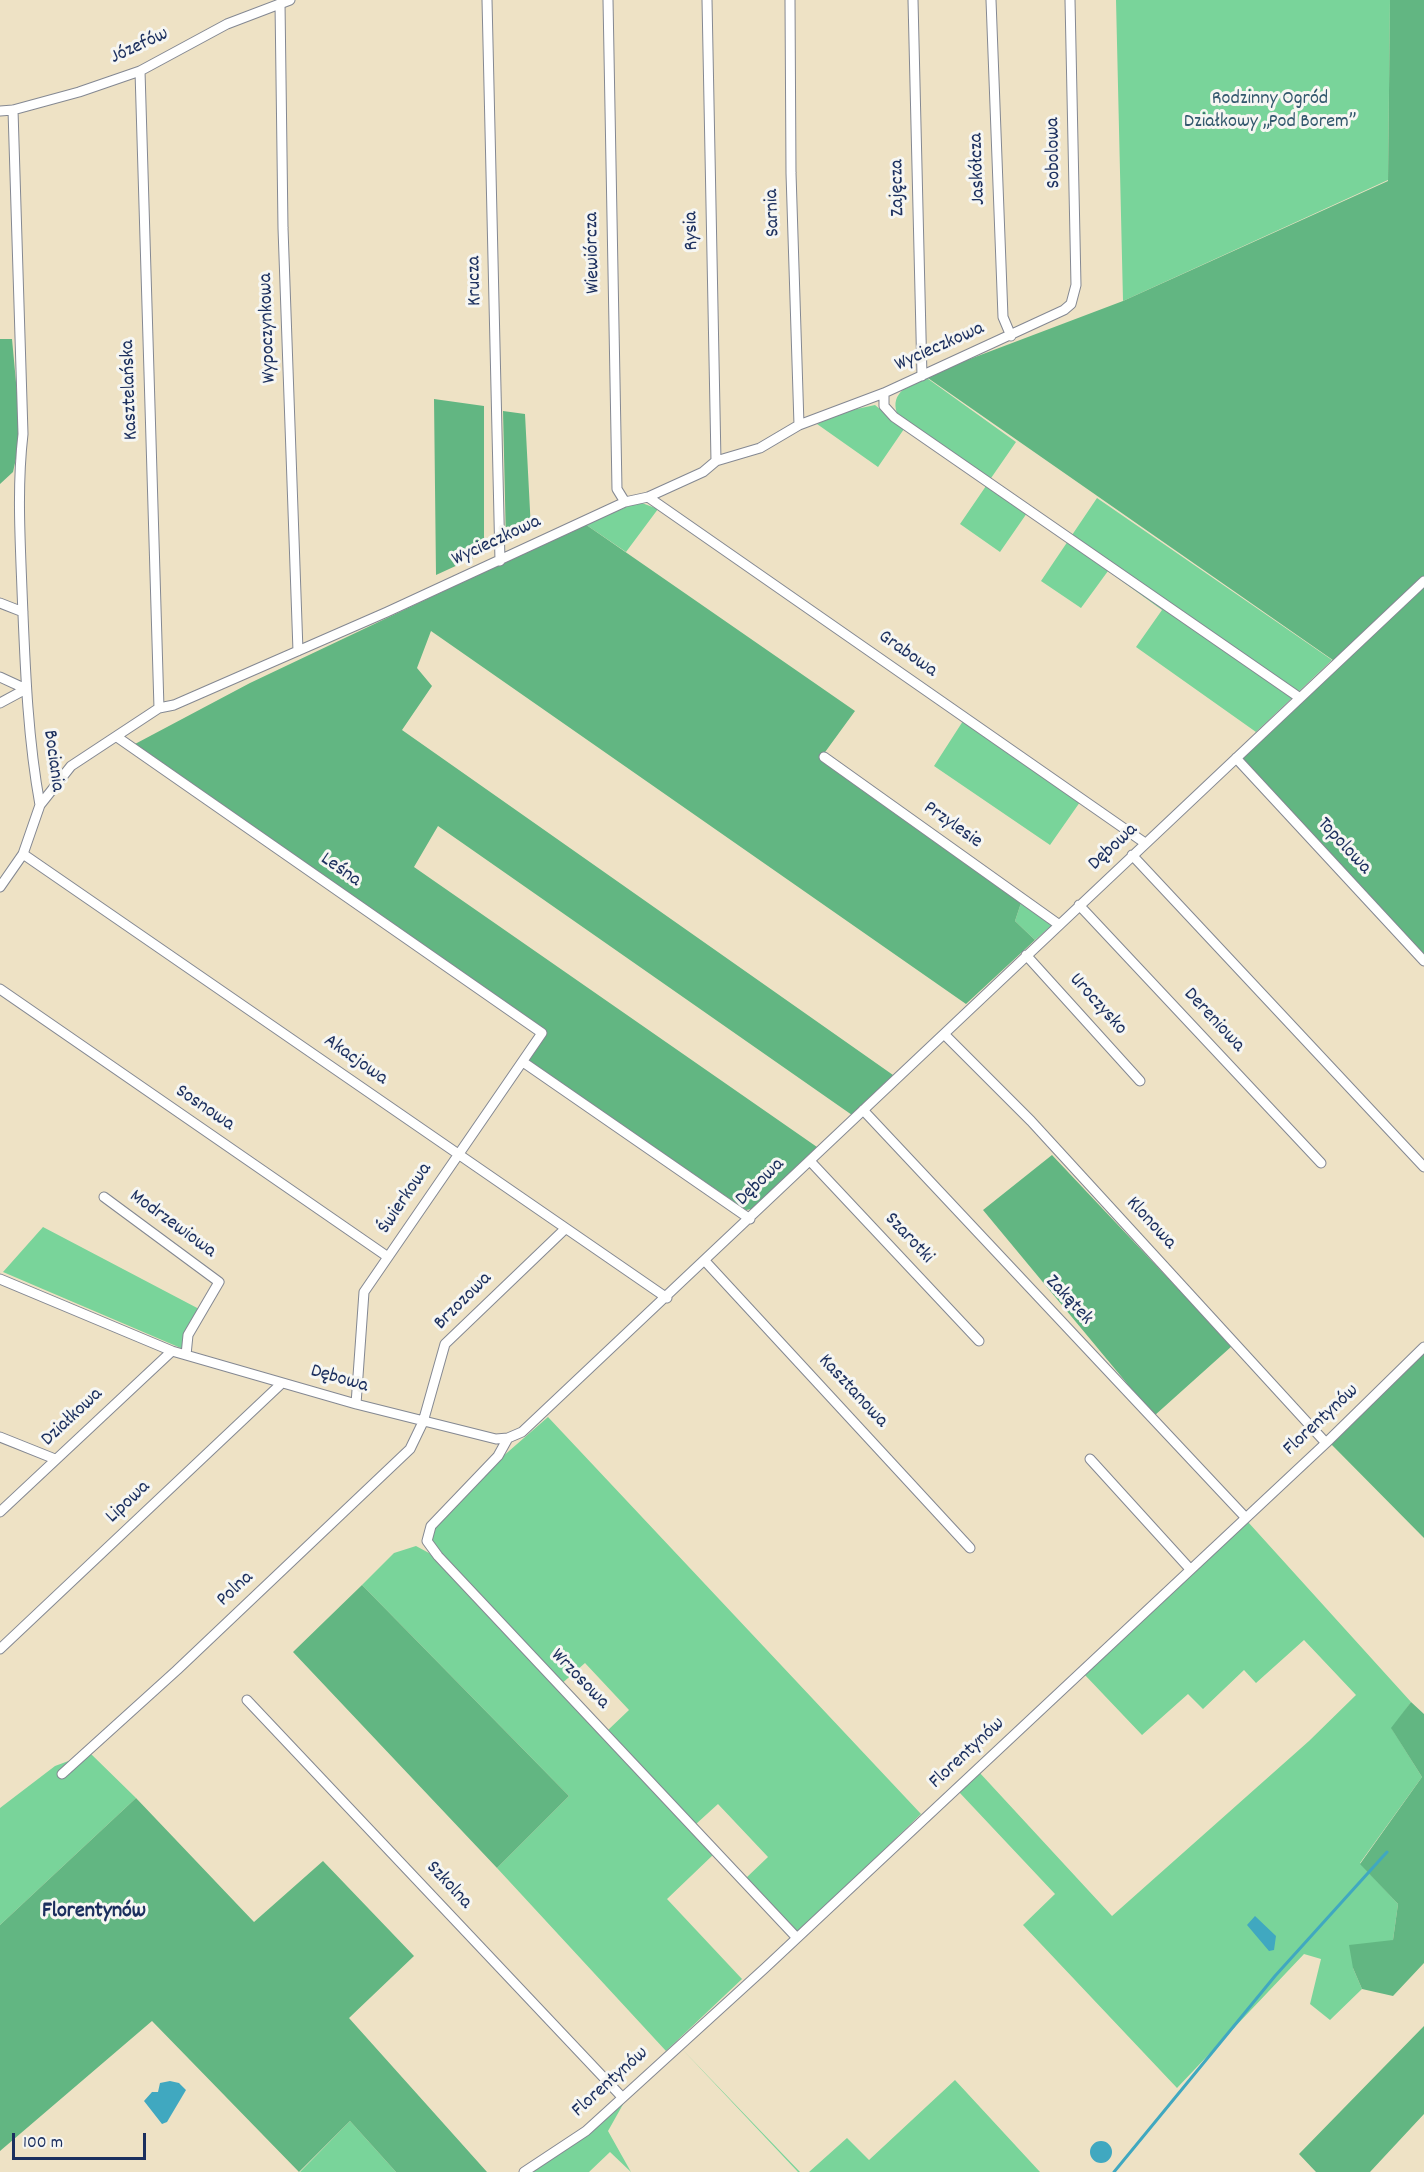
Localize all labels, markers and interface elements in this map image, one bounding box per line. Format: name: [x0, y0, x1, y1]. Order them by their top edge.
street label: Józefów: [107, 23, 173, 71]
park label: Rodzinny Ogród Działkowy „Pod Borem”: [1184, 88, 1356, 135]
street label: Sobolowa: [1042, 117, 1068, 189]
street label: Jaskółcza: [966, 132, 992, 206]
street label: Zajęcza: [887, 159, 911, 217]
street label: Sarnia: [761, 189, 787, 237]
street label: Rysia: [681, 211, 705, 251]
street label: Wiewiórcza: [581, 212, 607, 294]
street label: Krucza: [464, 256, 488, 306]
street label: Wypoczynkowa: [255, 273, 283, 383]
street label: Wycieczkowa: [892, 318, 988, 378]
street label: Kasztelańska: [117, 340, 145, 440]
street label: Wycieczkowa: [449, 511, 545, 573]
street label: Grabowa: [873, 626, 941, 684]
street label: Bociania: [36, 729, 68, 793]
street label: Przylesie: [918, 797, 986, 855]
street label: Topolowa: [1311, 814, 1375, 880]
street label: Dębowa: [1084, 819, 1144, 877]
street label: Leśna: [315, 848, 365, 894]
street label: Uroczysko: [1063, 969, 1131, 1041]
street label: Dereniowa: [1177, 984, 1249, 1058]
street label: Akacjowa: [318, 1030, 392, 1092]
street label: Sosnowa: [170, 1080, 238, 1138]
street label: Dębowa: [731, 1154, 791, 1212]
street label: Świerkowa: [374, 1159, 438, 1239]
street label: Modrzewiowa: [124, 1185, 220, 1265]
street label: Klonowa: [1120, 1193, 1180, 1255]
street label: Szarotki: [878, 1208, 938, 1270]
street label: Brzozowa: [430, 1268, 498, 1336]
street label: Zakątek: [1039, 1271, 1097, 1331]
street label: Kasztanowa: [812, 1350, 892, 1434]
street label: Dębowa: [307, 1360, 371, 1400]
street label: Florentynów: [1279, 1380, 1365, 1462]
street label: Działkowa: [37, 1384, 109, 1452]
street label: Lipowa: [102, 1476, 156, 1530]
street label: Polna: [213, 1567, 259, 1613]
street label: Wrzosowa: [544, 1645, 614, 1715]
street label: Florentynów: [925, 1713, 1011, 1795]
street label: Szkolna: [420, 1857, 476, 1915]
district label: Florentynów: [42, 1900, 146, 1926]
street label: Florentynów: [568, 2042, 654, 2124]
scale bar: [15, 2121, 148, 2159]
text: 100 m: [23, 2131, 63, 2156]

